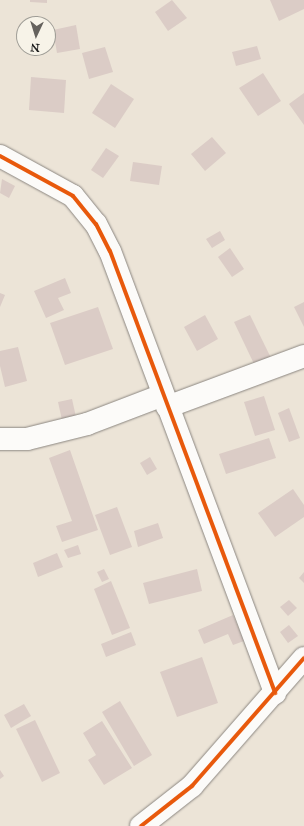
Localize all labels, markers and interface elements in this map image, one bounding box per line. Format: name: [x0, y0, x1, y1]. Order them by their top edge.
north arrow: [16, 16, 56, 56]
text: N: [30, 41, 40, 54]

